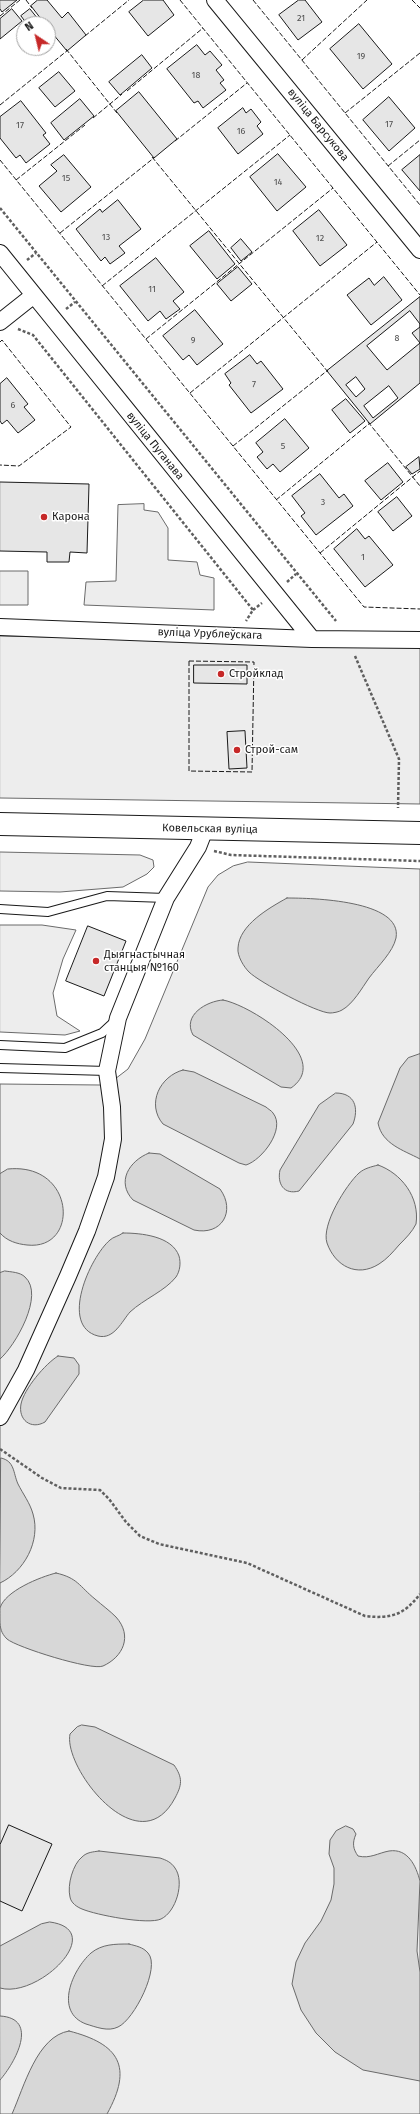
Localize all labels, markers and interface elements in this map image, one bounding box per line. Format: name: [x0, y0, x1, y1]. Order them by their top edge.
house number: 21: [297, 13, 305, 23]
north arrow: [16, 16, 56, 56]
text: N: [23, 19, 36, 34]
house number: 19: [357, 51, 365, 61]
house number: 18: [192, 70, 200, 80]
street label: вуліца Барсукова: [285, 86, 351, 164]
house number: 17: [385, 119, 393, 129]
house number: 17: [16, 120, 24, 130]
house number: 16: [237, 126, 245, 136]
house number: 15: [62, 173, 70, 183]
house number: 14: [274, 177, 282, 187]
house number: 13: [102, 232, 110, 242]
house number: 12: [316, 233, 324, 243]
house number: 11: [148, 284, 156, 294]
house number: 8: [395, 333, 399, 343]
house number: 9: [191, 335, 195, 345]
house number: 7: [252, 379, 256, 389]
house number: 6: [11, 400, 15, 410]
street label: вуліца Пуганава: [124, 409, 186, 483]
house number: 5: [281, 441, 285, 451]
house number: 3: [321, 497, 325, 507]
place label: Карона: [52, 510, 90, 524]
marker: Карона: [39, 512, 49, 522]
house number: 1: [361, 552, 365, 562]
street label: вуліца Урублеўскага: [157, 626, 263, 642]
place label: Стройклад: [229, 667, 283, 681]
marker: Стройклад: [216, 669, 226, 679]
place label: Строй-сам: [245, 743, 298, 757]
marker: Строй-сам: [232, 745, 242, 755]
street label: Ковельская вуліца: [162, 822, 258, 836]
place label: Дыягнастычная станцыя №160: [104, 948, 185, 974]
marker: Дыягнастычная станцыя №160: [91, 956, 101, 966]

